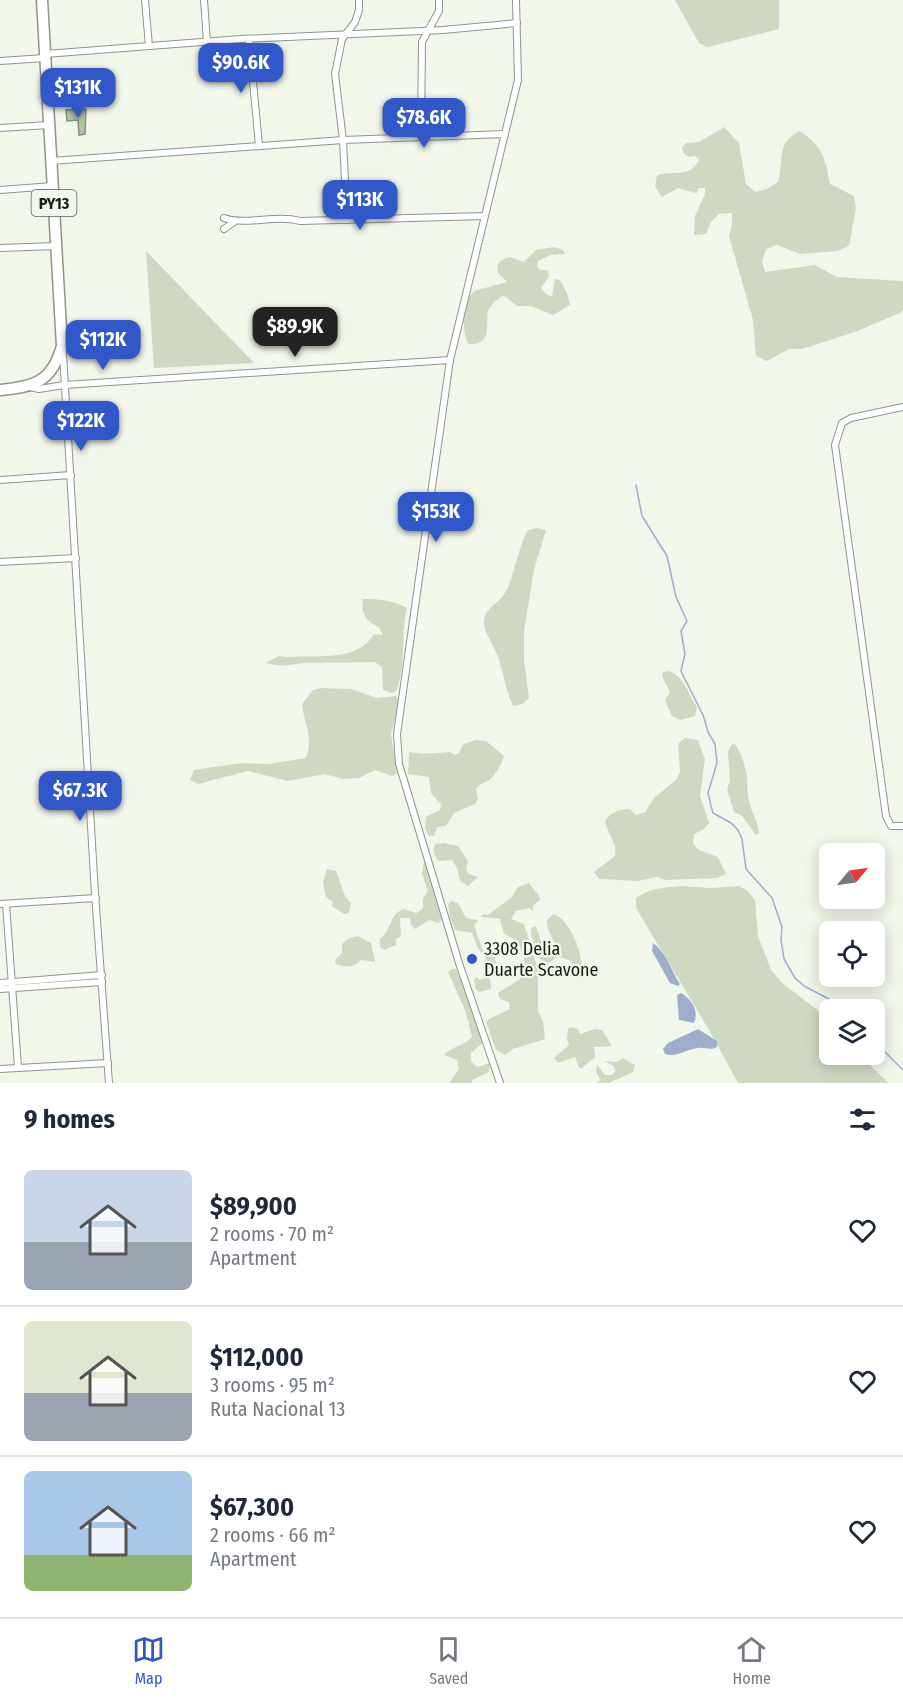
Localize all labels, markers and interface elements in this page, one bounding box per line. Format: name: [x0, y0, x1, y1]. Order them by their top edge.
pin: $90.6K: [192, 43, 290, 94]
text: $90.6K: [212, 50, 270, 74]
pin: $131K: [36, 68, 120, 119]
text: $131K: [55, 75, 101, 99]
pin: $78.6K: [375, 98, 473, 149]
text: $78.6K: [397, 105, 451, 129]
pin: $113K: [318, 180, 402, 231]
text: $113K: [337, 187, 383, 211]
road number: PY13: [32, 190, 76, 216]
pin: $89.9K: [246, 307, 344, 358]
text: $89.9K: [267, 314, 323, 338]
pin: $112K: [61, 320, 145, 371]
text: $112K: [80, 327, 126, 351]
pin: $122K: [39, 401, 123, 452]
text: $122K: [57, 408, 105, 432]
pin: $153K: [394, 492, 478, 543]
text: $153K: [412, 499, 460, 523]
pin: $67.3K: [31, 771, 129, 822]
text: $67.3K: [53, 778, 107, 802]
north arrow: [819, 843, 885, 909]
map controls: [819, 843, 885, 1065]
button: locate: [819, 921, 885, 987]
place label: 3308 Delia Duarte Scavone: [484, 938, 599, 981]
marker: 3308 Delia Duarte Scavone: [465, 952, 479, 966]
button: layers: [819, 999, 885, 1065]
icon: filters: [846, 1103, 879, 1136]
text: 9 homes: [24, 1104, 115, 1135]
text: $89,900: [210, 1191, 297, 1222]
icon: home: [72, 1194, 144, 1266]
icon: heart: [846, 1214, 879, 1247]
text: 2 rooms · 70 m²: [210, 1222, 334, 1246]
text: Apartment: [210, 1246, 297, 1270]
text: $112,000: [210, 1342, 304, 1373]
icon: home: [72, 1345, 144, 1417]
icon: heart: [846, 1365, 879, 1398]
text: 3 rooms · 95 m²: [210, 1373, 335, 1397]
text: Ruta Nacional 13: [210, 1397, 345, 1421]
text: $67,300: [210, 1492, 294, 1523]
icon: home: [72, 1495, 144, 1567]
icon: heart: [846, 1515, 879, 1548]
text: 2 rooms · 66 m²: [210, 1523, 336, 1547]
text: Apartment: [210, 1547, 297, 1571]
tab: Map: [132, 1633, 165, 1688]
tab: Saved: [429, 1633, 468, 1688]
tab: Home: [733, 1633, 771, 1688]

